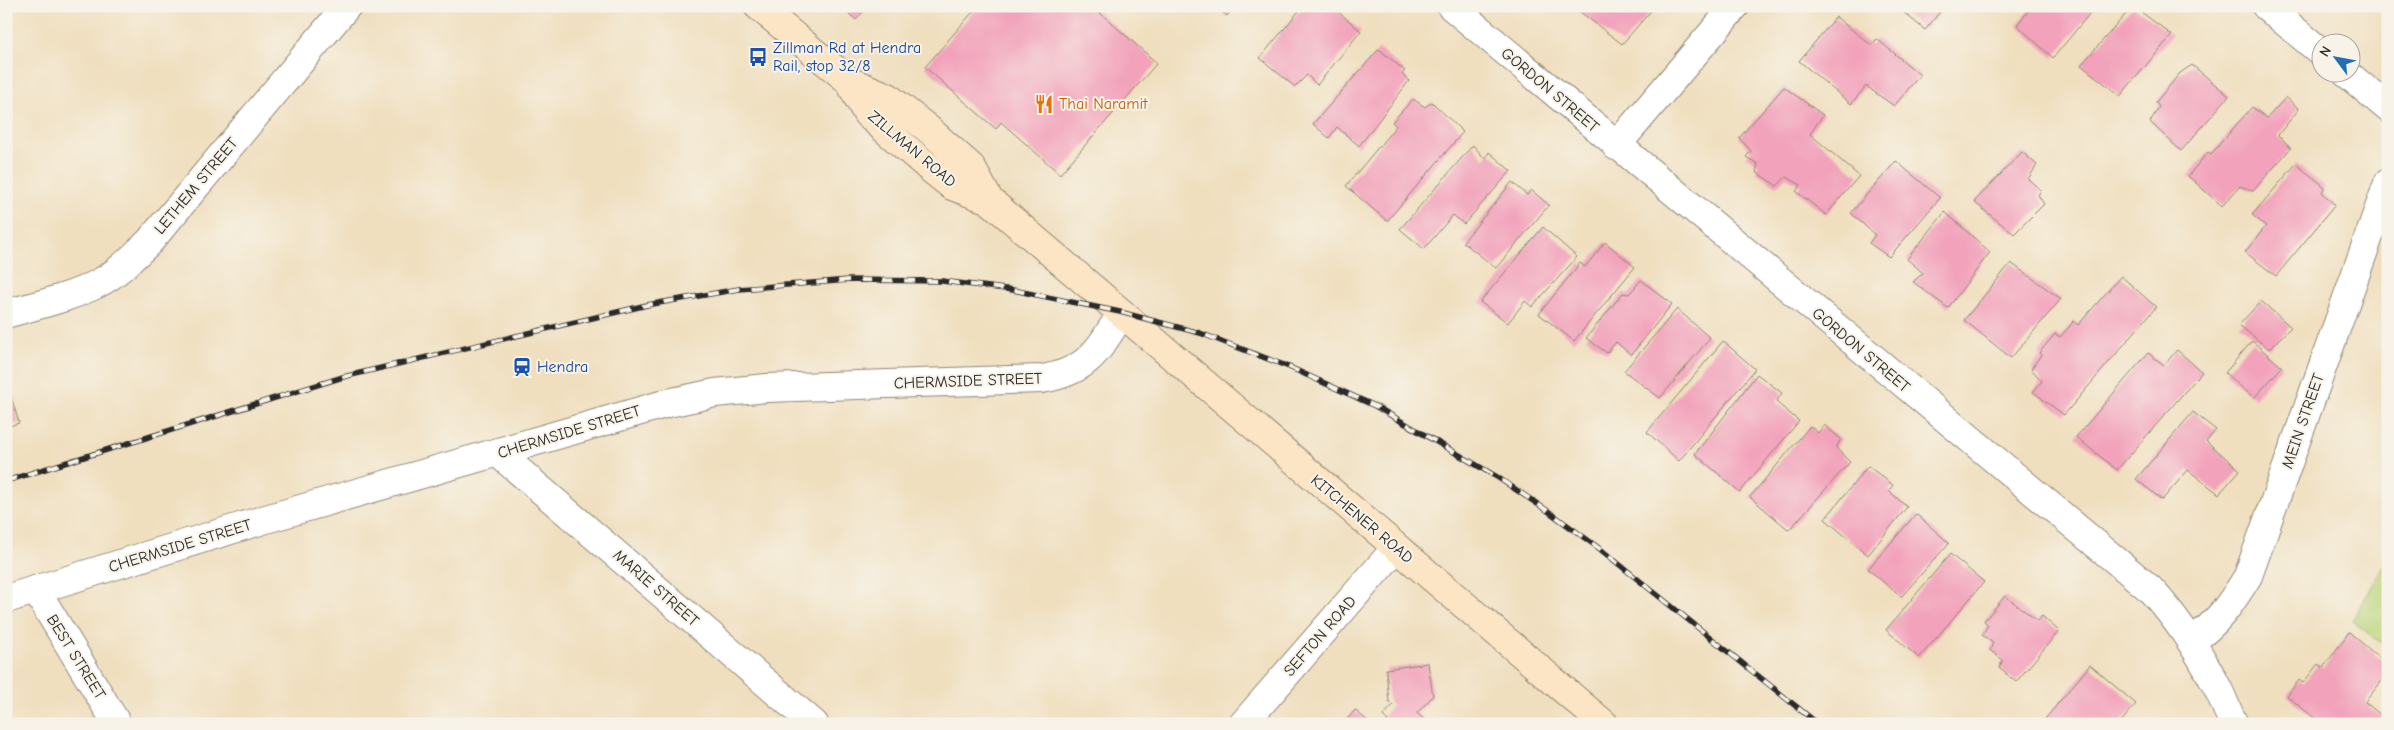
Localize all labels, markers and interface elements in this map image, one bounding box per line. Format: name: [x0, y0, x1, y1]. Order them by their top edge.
north arrow: [2312, 32, 2362, 82]
place label: Zillman Rd at Hendra Rail, stop 32/8: [773, 39, 921, 75]
text: N: [2316, 43, 2335, 60]
street label: GORDON STREET: [1498, 44, 1603, 136]
bus stop icon: Zillman Rd at Hendra Rail, stop 32/8: [747, 46, 769, 68]
restaurant icon: Thai Naramit: [1033, 93, 1055, 115]
place label: Thai Naramit: [1059, 95, 1148, 113]
street label: ZILLMAN ROAD: [864, 107, 960, 191]
street label: LETHEM STREET: [150, 134, 242, 238]
street label: GORDON STREET: [1809, 304, 1914, 396]
station icon: Hendra: [511, 356, 533, 378]
place label: Hendra: [537, 358, 588, 376]
street label: CHERMSIDE STREET: [893, 369, 1043, 393]
street label: MEIN STREET: [2278, 370, 2328, 471]
street label: CHERMSIDE STREET: [495, 401, 643, 462]
street label: KITCHENER ROAD: [1307, 471, 1417, 567]
street label: CHERMSIDE STREET: [106, 515, 254, 576]
street label: MARIE STREET: [609, 546, 703, 631]
street label: SEFTON ROAD: [1280, 592, 1360, 680]
street label: BEST STREET: [43, 611, 110, 703]

